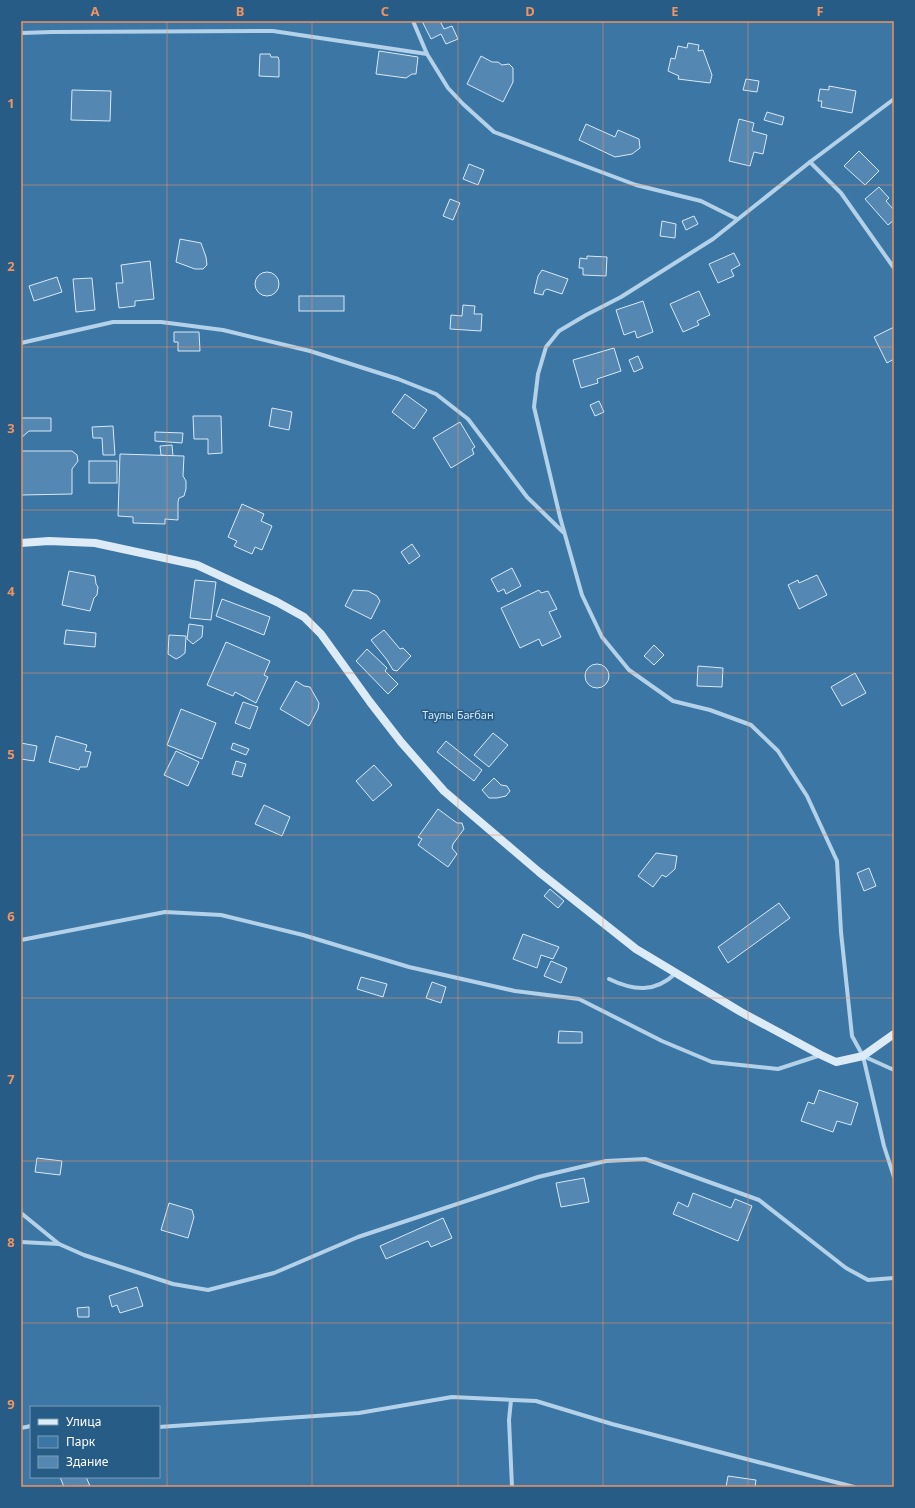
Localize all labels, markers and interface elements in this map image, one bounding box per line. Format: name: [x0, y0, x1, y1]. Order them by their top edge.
text: A: [91, 2, 100, 20]
text: B: [236, 2, 244, 20]
text: C: [381, 2, 389, 20]
text: D: [525, 2, 535, 20]
text: E: [671, 2, 679, 20]
text: F: [816, 2, 824, 20]
text: 1: [7, 94, 15, 112]
text: 2: [7, 257, 15, 275]
text: 3: [7, 419, 15, 437]
text: 4: [7, 582, 15, 600]
park label: Таулы Бағбан: [422, 707, 494, 722]
text: 5: [7, 745, 15, 763]
text: 6: [7, 907, 15, 925]
text: 7: [7, 1070, 15, 1088]
text: 8: [7, 1233, 15, 1251]
text: 9: [7, 1395, 15, 1413]
legend: [30, 1406, 160, 1478]
text: Улица: [66, 1413, 101, 1430]
text: Парк: [66, 1433, 96, 1450]
text: Здание: [66, 1453, 109, 1470]

